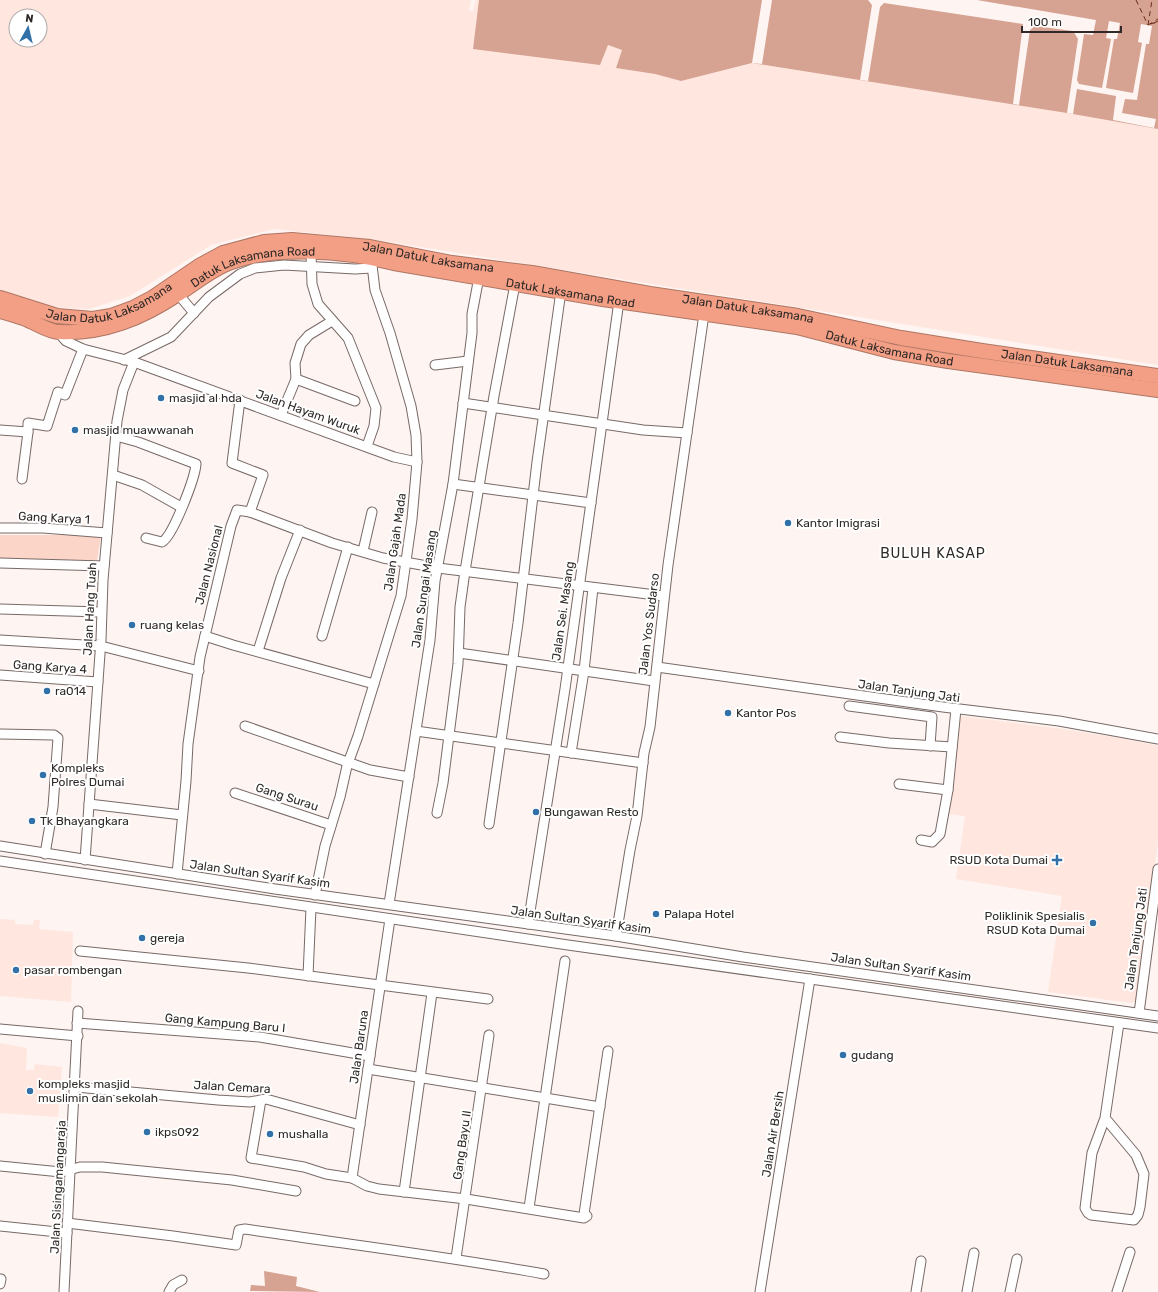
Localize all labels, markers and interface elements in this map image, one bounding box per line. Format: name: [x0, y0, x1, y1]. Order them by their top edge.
north arrow: [8, 8, 48, 48]
scale bar: [1022, 8, 1121, 34]
text: N: [24, 12, 34, 26]
text: 100 m: [1028, 15, 1062, 29]
street label: Jalan Datuk Laksamana: [362, 239, 495, 275]
street label: Datuk Laksamana Road: [188, 245, 315, 290]
street label: Datuk Laksamana Road: [505, 275, 636, 311]
street label: Jalan Datuk Laksamana: [44, 280, 175, 326]
street label: Jalan Datuk Laksamana: [681, 292, 815, 326]
street label: Datuk Laksamana Road: [824, 328, 954, 369]
street label: Jalan Datuk Laksamana: [1000, 347, 1134, 379]
street label: Jalan Hayam Wuruk: [254, 387, 363, 438]
place label: masjid al hda: [169, 391, 242, 405]
marker: masjid al hda: [156, 393, 166, 403]
place label: masjid muawwanah: [83, 423, 194, 437]
marker: masjid muawwanah: [70, 425, 80, 435]
street label: Jalan Gajah Mada: [381, 492, 409, 592]
street label: Gang Karya 1: [18, 509, 90, 527]
place label: Kantor Imigrasi: [796, 516, 880, 530]
marker: Kantor Imigrasi: [783, 518, 793, 528]
street label: Jalan Nasional: [192, 524, 226, 606]
street label: Jalan Sungai Masang: [409, 529, 439, 649]
district label: BULUH KASAP: [880, 545, 986, 562]
street label: Jalan Sei. Masang: [549, 560, 577, 662]
street label: Jalan Hang Tuah: [81, 562, 99, 656]
street label: Jalan Yos Sudarso: [636, 572, 662, 676]
place label: ruang kelas: [140, 618, 204, 632]
marker: ruang kelas: [127, 620, 137, 630]
street label: Gang Karya 4: [13, 657, 88, 677]
street label: Jalan Tanjung Jati: [857, 677, 961, 705]
place label: ra014: [55, 684, 87, 698]
marker: ra014: [42, 686, 52, 696]
place label: Kantor Pos: [736, 706, 796, 720]
marker: Kantor Pos: [723, 708, 733, 718]
place label: Kompleks Polres Dumai: [51, 761, 124, 789]
marker: Kompleks Polres Dumai: [38, 770, 48, 780]
street label: Gang Surau: [254, 780, 320, 814]
place label: Bungawan Resto: [544, 805, 639, 819]
marker: Bungawan Resto: [531, 807, 541, 817]
place label: Tk Bhayangkara: [40, 814, 129, 828]
marker: Tk Bhayangkara: [27, 816, 37, 826]
place label: RSUD Kota Dumai: [949, 853, 1048, 867]
marker: RSUD Kota Dumai: [1051, 854, 1063, 866]
street label: Jalan Sultan Syarif Kasim: [189, 857, 331, 891]
street label: Jalan Tanjung Jati: [1122, 887, 1150, 991]
street label: Jalan Sultan Syarif Kasim: [510, 903, 652, 937]
place label: Palapa Hotel: [664, 907, 734, 921]
marker: Palapa Hotel: [651, 909, 661, 919]
place label: Poliklinik Spesialis RSUD Kota Dumai: [985, 909, 1085, 937]
marker: Poliklinik Spesialis RSUD Kota Dumai: [1088, 918, 1098, 928]
place label: gereja: [150, 931, 185, 945]
marker: gereja: [137, 933, 147, 943]
street label: Jalan Sultan Syarif Kasim: [830, 950, 972, 984]
place label: pasar rombengan: [24, 963, 122, 977]
marker: pasar rombengan: [11, 965, 21, 975]
street label: Jalan Baruna: [347, 1009, 371, 1085]
street label: Gang Kampung Baru I: [164, 1011, 286, 1035]
place label: gudang: [851, 1048, 894, 1062]
marker: gudang: [838, 1050, 848, 1060]
place label: kompleks masjid muslimin dan sekolah: [38, 1077, 158, 1105]
street label: Jalan Cemara: [193, 1078, 271, 1096]
marker: kompleks masjid muslimin dan sekolah: [25, 1086, 35, 1096]
street label: Jalan Air Bersih: [759, 1090, 787, 1178]
street label: Gang Bayu II: [450, 1109, 474, 1181]
street label: Jalan Sisingamangaraja: [48, 1120, 68, 1254]
place label: ikps092: [155, 1125, 199, 1139]
marker: ikps092: [142, 1127, 152, 1137]
place label: mushalla: [278, 1127, 328, 1141]
marker: mushalla: [265, 1129, 275, 1139]

